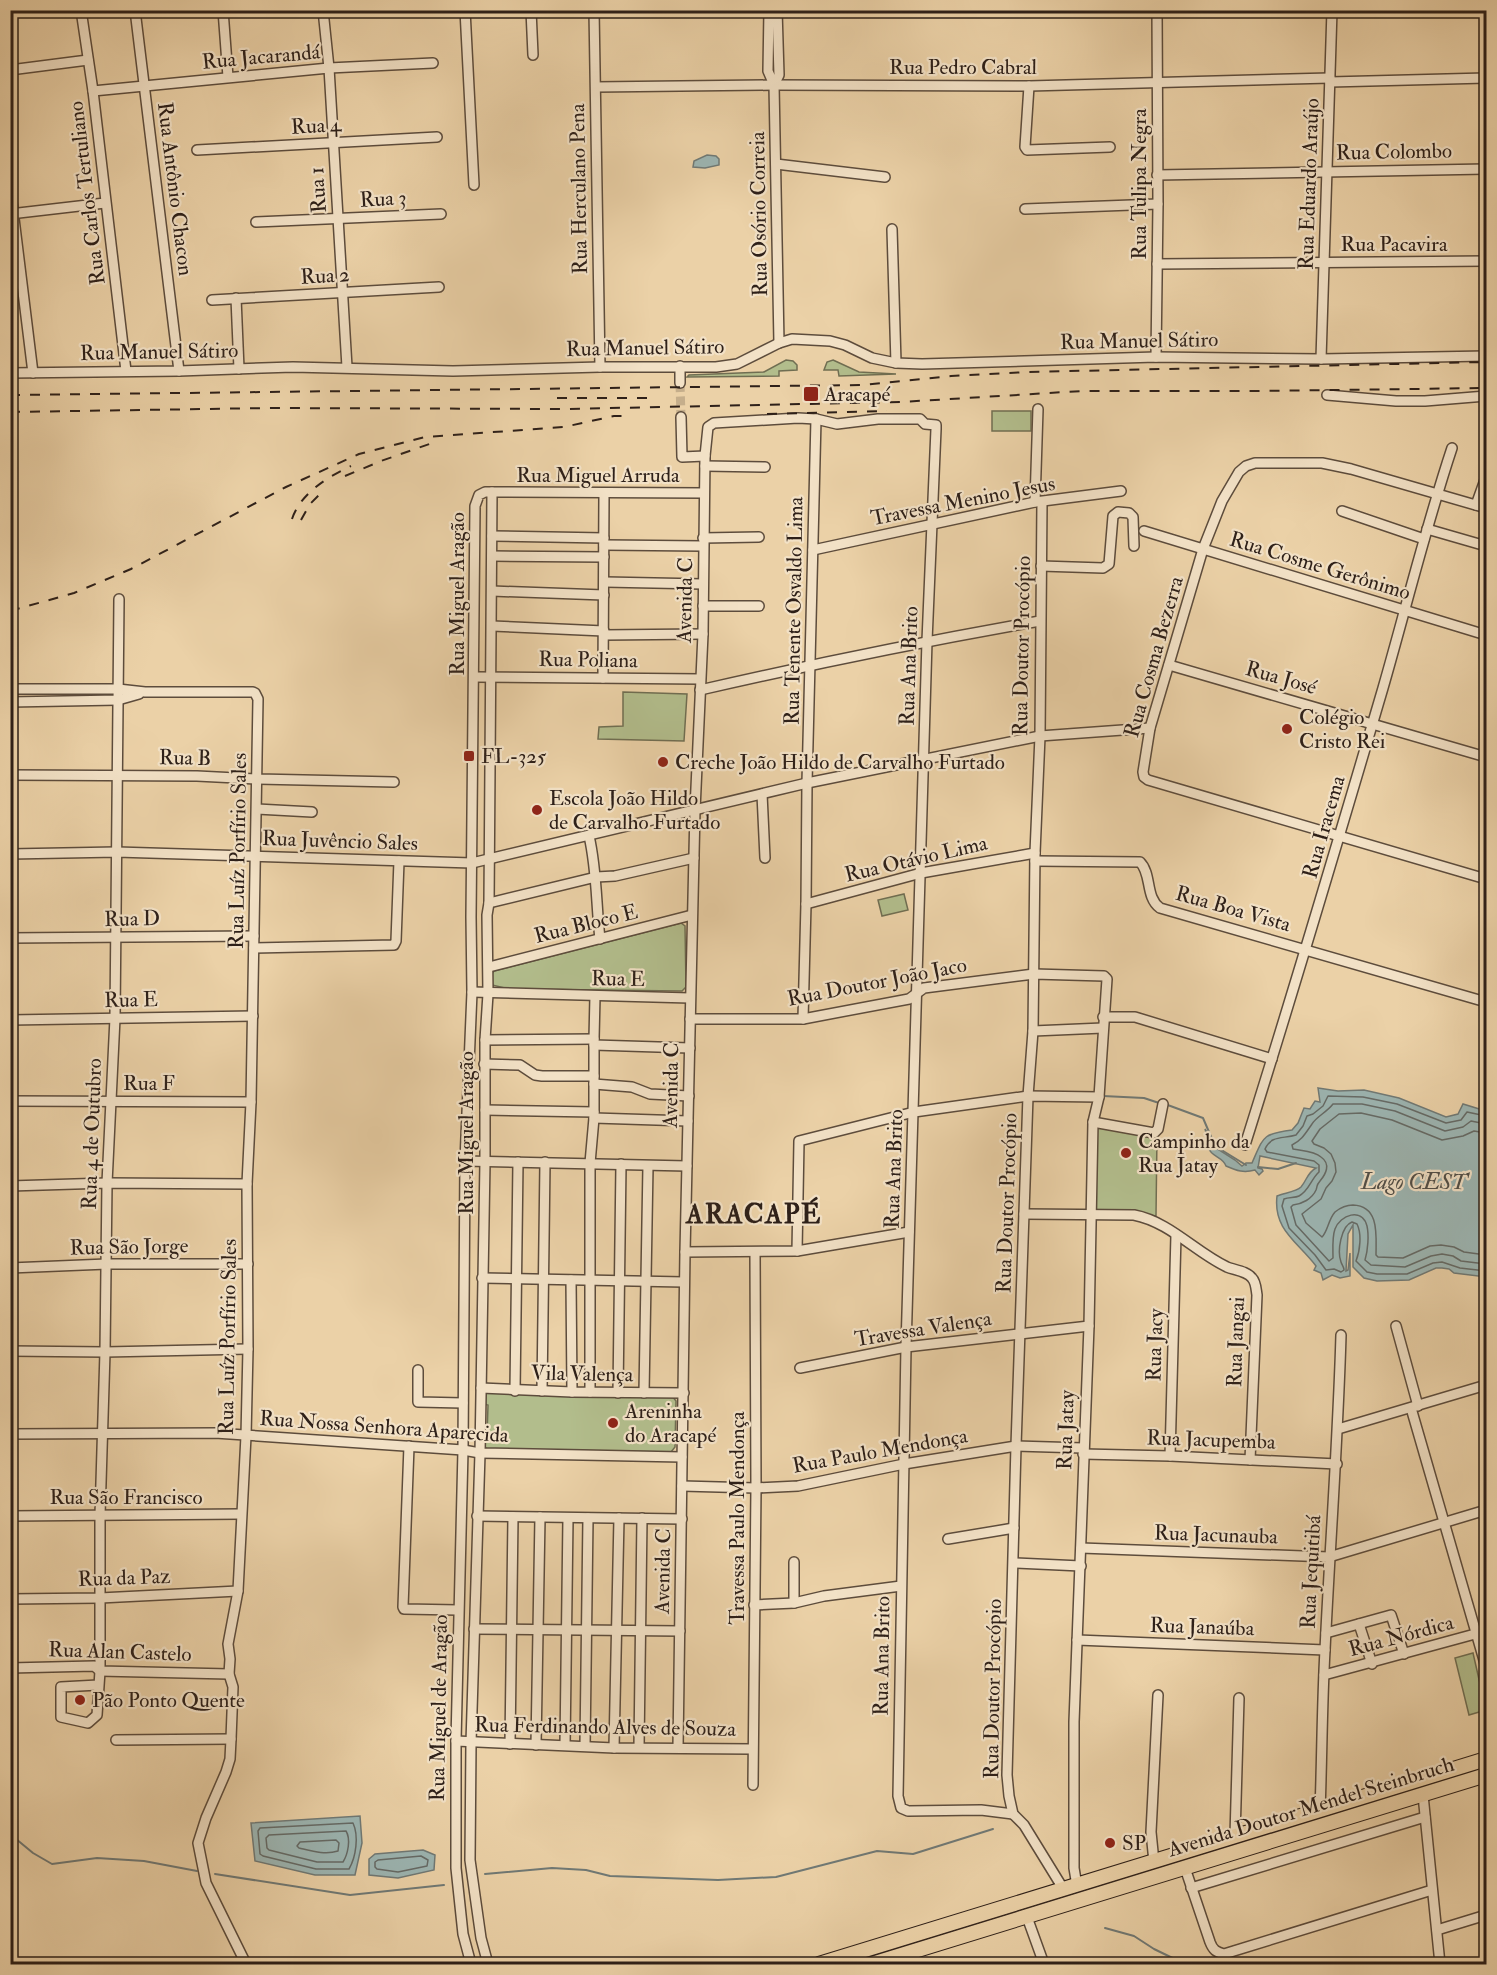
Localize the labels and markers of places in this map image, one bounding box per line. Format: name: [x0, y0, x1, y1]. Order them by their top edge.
place label: Aracapé: [823, 381, 891, 408]
marker: Aracapé: [802, 385, 820, 403]
place label: Colégio Cristo Rei: [1299, 704, 1386, 755]
marker: Colégio Cristo Rei: [1280, 722, 1294, 736]
place label: FL-325: [481, 743, 547, 770]
marker: FL-325: [462, 749, 476, 763]
place label: Creche João Hildo de Carvalho Furtado: [675, 749, 1005, 776]
marker: Creche João Hildo de Carvalho Furtado: [656, 755, 670, 769]
place label: Escola João Hildo de Carvalho Furtado: [549, 785, 720, 836]
marker: Escola João Hildo de Carvalho Furtado: [530, 803, 544, 817]
place label: Campinho da Rua Jatay: [1138, 1128, 1250, 1179]
marker: Campinho da Rua Jatay: [1119, 1146, 1133, 1160]
place label: Areninha do Aracapé: [624, 1398, 716, 1449]
marker: Areninha do Aracapé: [606, 1416, 620, 1430]
place label: Pão Ponto Quente: [92, 1687, 245, 1714]
marker: Pão Ponto Quente: [73, 1693, 87, 1707]
place label: SP: [1122, 1830, 1146, 1857]
marker: SP: [1103, 1836, 1117, 1850]

